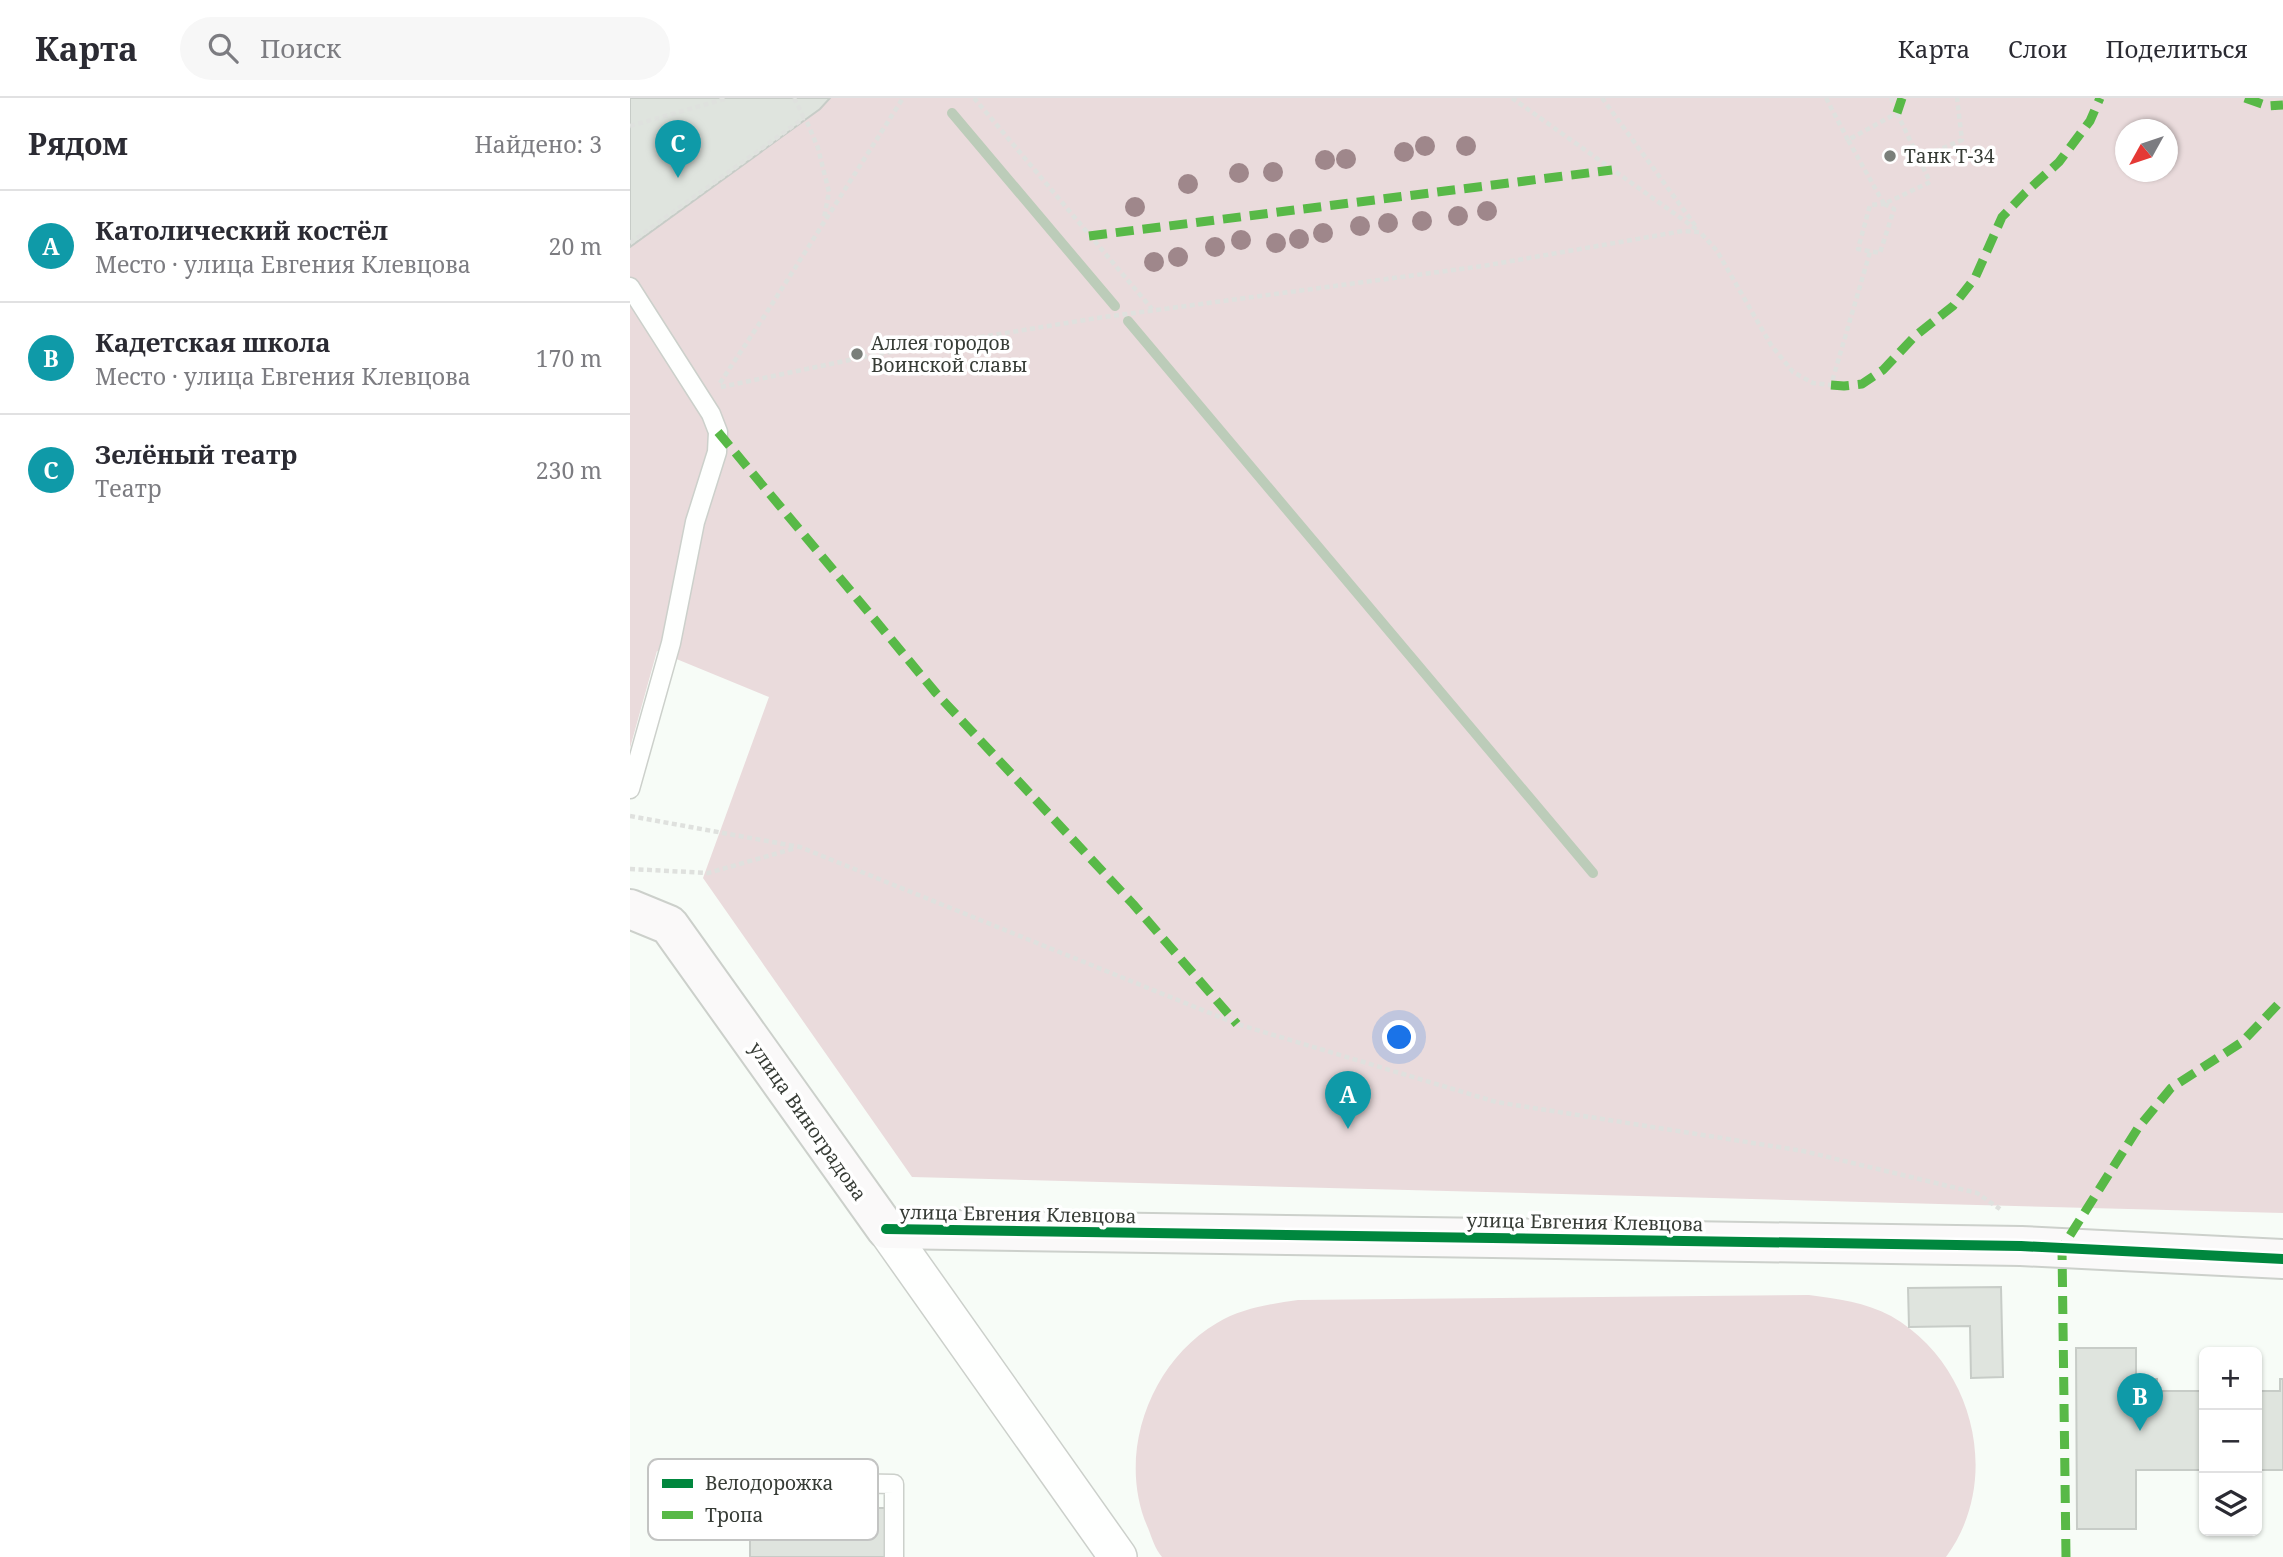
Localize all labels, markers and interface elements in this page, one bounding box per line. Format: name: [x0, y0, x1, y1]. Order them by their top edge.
search box: [180, 17, 670, 80]
text: Карта: [35, 26, 138, 71]
icon: search: [204, 29, 242, 67]
text: Поиск: [260, 30, 341, 66]
text: Карта: [1898, 32, 1970, 65]
text: Слои: [2008, 32, 2068, 65]
text: Поделиться: [2106, 32, 2248, 65]
north arrow: [2115, 119, 2178, 182]
pin: C: [655, 120, 701, 178]
text: Рядом: [28, 123, 128, 164]
text: Найдено: 3: [474, 128, 602, 160]
place label: Танк Т-34: [1904, 143, 1995, 169]
marker: Танк Т-34: [1882, 148, 1898, 164]
text: Католический костёл: [95, 212, 388, 248]
text: A: [42, 230, 60, 262]
text: 20 m: [549, 230, 602, 262]
text: Место · улица Евгения Клевцова: [95, 248, 471, 280]
text: Кадетская школа: [95, 324, 331, 360]
place label: Аллея городов Воинской славы: [871, 330, 1027, 378]
text: B: [43, 342, 59, 374]
text: 170 m: [536, 342, 602, 374]
marker: Аллея городов Воинской славы: [849, 346, 865, 362]
text: Место · улица Евгения Клевцова: [95, 360, 471, 392]
text: Зелёный театр: [95, 436, 297, 472]
text: C: [43, 454, 59, 486]
text: 230 m: [536, 454, 602, 486]
text: Театр: [95, 472, 162, 504]
your location: [1382, 1020, 1416, 1054]
street label: улица Виноградова: [743, 1036, 873, 1206]
pin: A: [1325, 1071, 1371, 1129]
street label: улица Евгения Клевцова: [899, 1199, 1137, 1229]
street label: улица Евгения Клевцова: [1466, 1207, 1704, 1237]
map controls: [2199, 1347, 2262, 1536]
button: +: [2199, 1347, 2262, 1410]
pin: B: [2117, 1373, 2163, 1431]
button: −: [2199, 1410, 2262, 1473]
legend: [648, 1459, 878, 1540]
text: Велодорожка: [705, 1470, 833, 1496]
button: layers: [2199, 1473, 2262, 1536]
text: Тропа: [705, 1502, 763, 1528]

